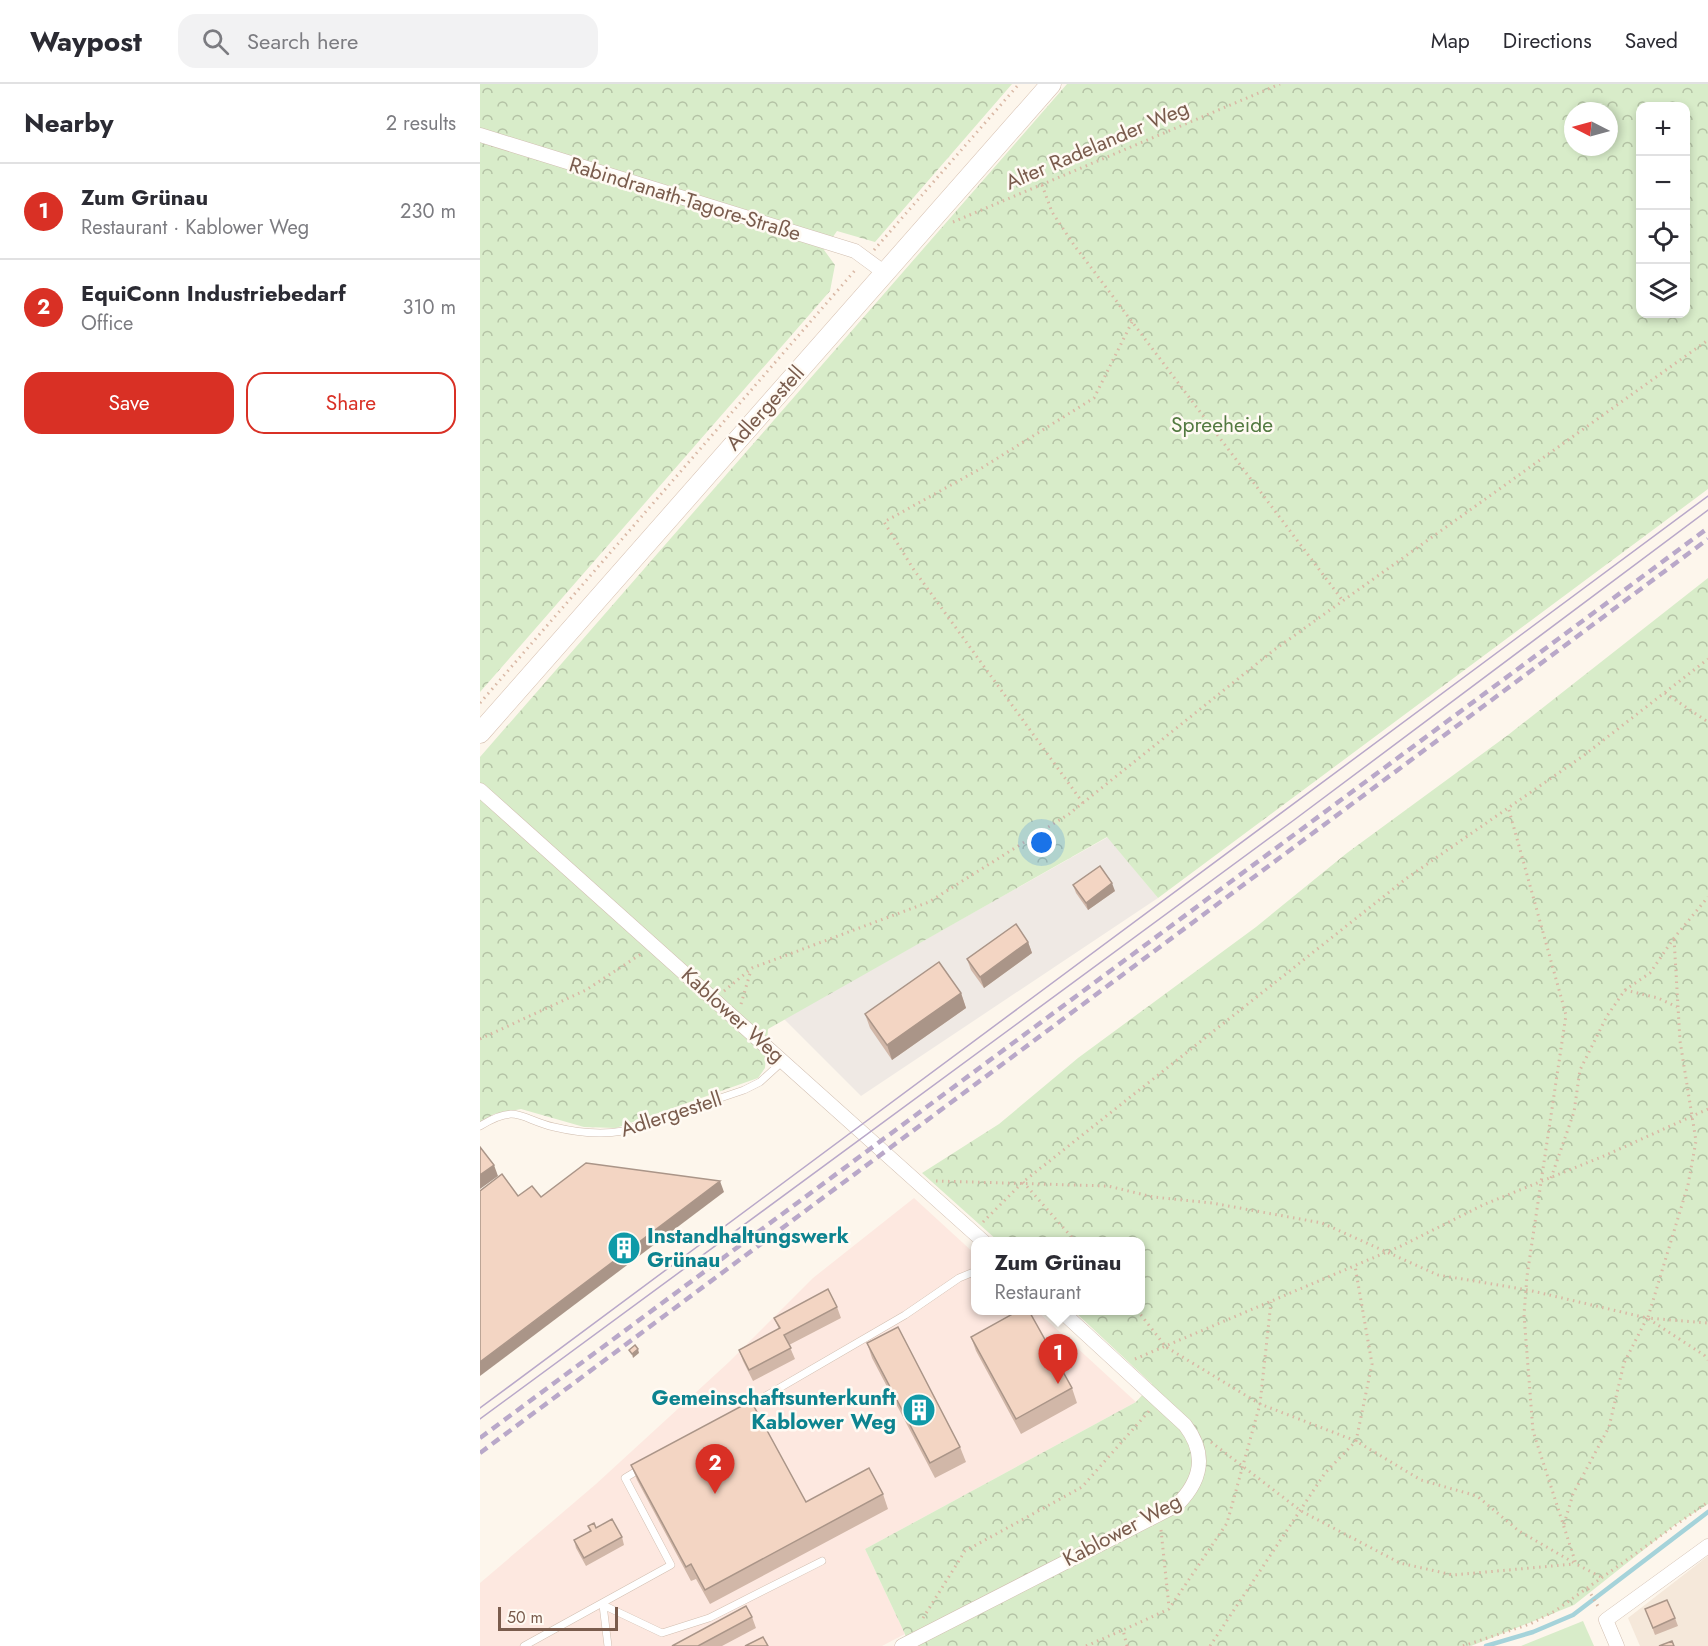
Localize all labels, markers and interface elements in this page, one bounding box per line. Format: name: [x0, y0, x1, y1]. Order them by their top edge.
search box: [178, 14, 598, 68]
text: Waypost: [30, 21, 142, 62]
icon: search: [199, 25, 232, 58]
text: Search here: [247, 25, 358, 57]
text: Map: [1431, 26, 1470, 56]
text: Directions: [1503, 26, 1592, 56]
text: Saved: [1625, 26, 1678, 56]
street label: Alter Radelander Weg: [1001, 93, 1193, 197]
north arrow: [1564, 102, 1618, 156]
map controls: [1636, 102, 1690, 318]
button: +: [1636, 102, 1690, 156]
text: Nearby: [24, 104, 113, 142]
text: 2 results: [386, 109, 456, 138]
street label: Rabindranath-Tagore-Straße: [565, 149, 805, 249]
button: −: [1636, 156, 1690, 210]
text: Zum Grünau: [81, 181, 208, 213]
text: 1: [38, 197, 49, 226]
text: 230 m: [400, 197, 456, 226]
button: locate: [1636, 210, 1690, 264]
text: Restaurant · Kablower Weg: [81, 213, 309, 242]
button: layers: [1636, 264, 1690, 318]
text: EquiConn Industriebedarf: [81, 277, 346, 309]
text: 2: [37, 293, 50, 322]
text: 310 m: [402, 293, 456, 322]
text: Office: [81, 309, 133, 338]
street label: Adlergestell: [719, 359, 811, 457]
button: Save: [24, 372, 234, 434]
button: Share: [246, 372, 456, 434]
park label: Spreeheide: [1171, 410, 1273, 440]
your location: [1027, 828, 1056, 857]
street label: Kablower Weg: [675, 960, 791, 1070]
street label: Adlergestell: [616, 1083, 726, 1145]
place label: Instandhaltungswerk Grünau: [647, 1221, 849, 1275]
building icon: Instandhaltungswerk Grünau: [606, 1230, 642, 1266]
popup: [971, 1237, 1145, 1315]
text: Zum Grünau: [994, 1246, 1122, 1278]
text: Restaurant: [994, 1278, 1081, 1307]
pin: 1: [1038, 1334, 1078, 1384]
place label: Gemeinschaftsunterkunft Kablower Weg: [652, 1383, 896, 1437]
building icon: Gemeinschaftsunterkunft Kablower Weg: [901, 1392, 937, 1428]
pin: 2: [696, 1444, 734, 1494]
street label: Kablower Weg: [1058, 1486, 1186, 1574]
scale bar: [498, 1604, 618, 1632]
text: 50 m: [507, 1606, 543, 1629]

